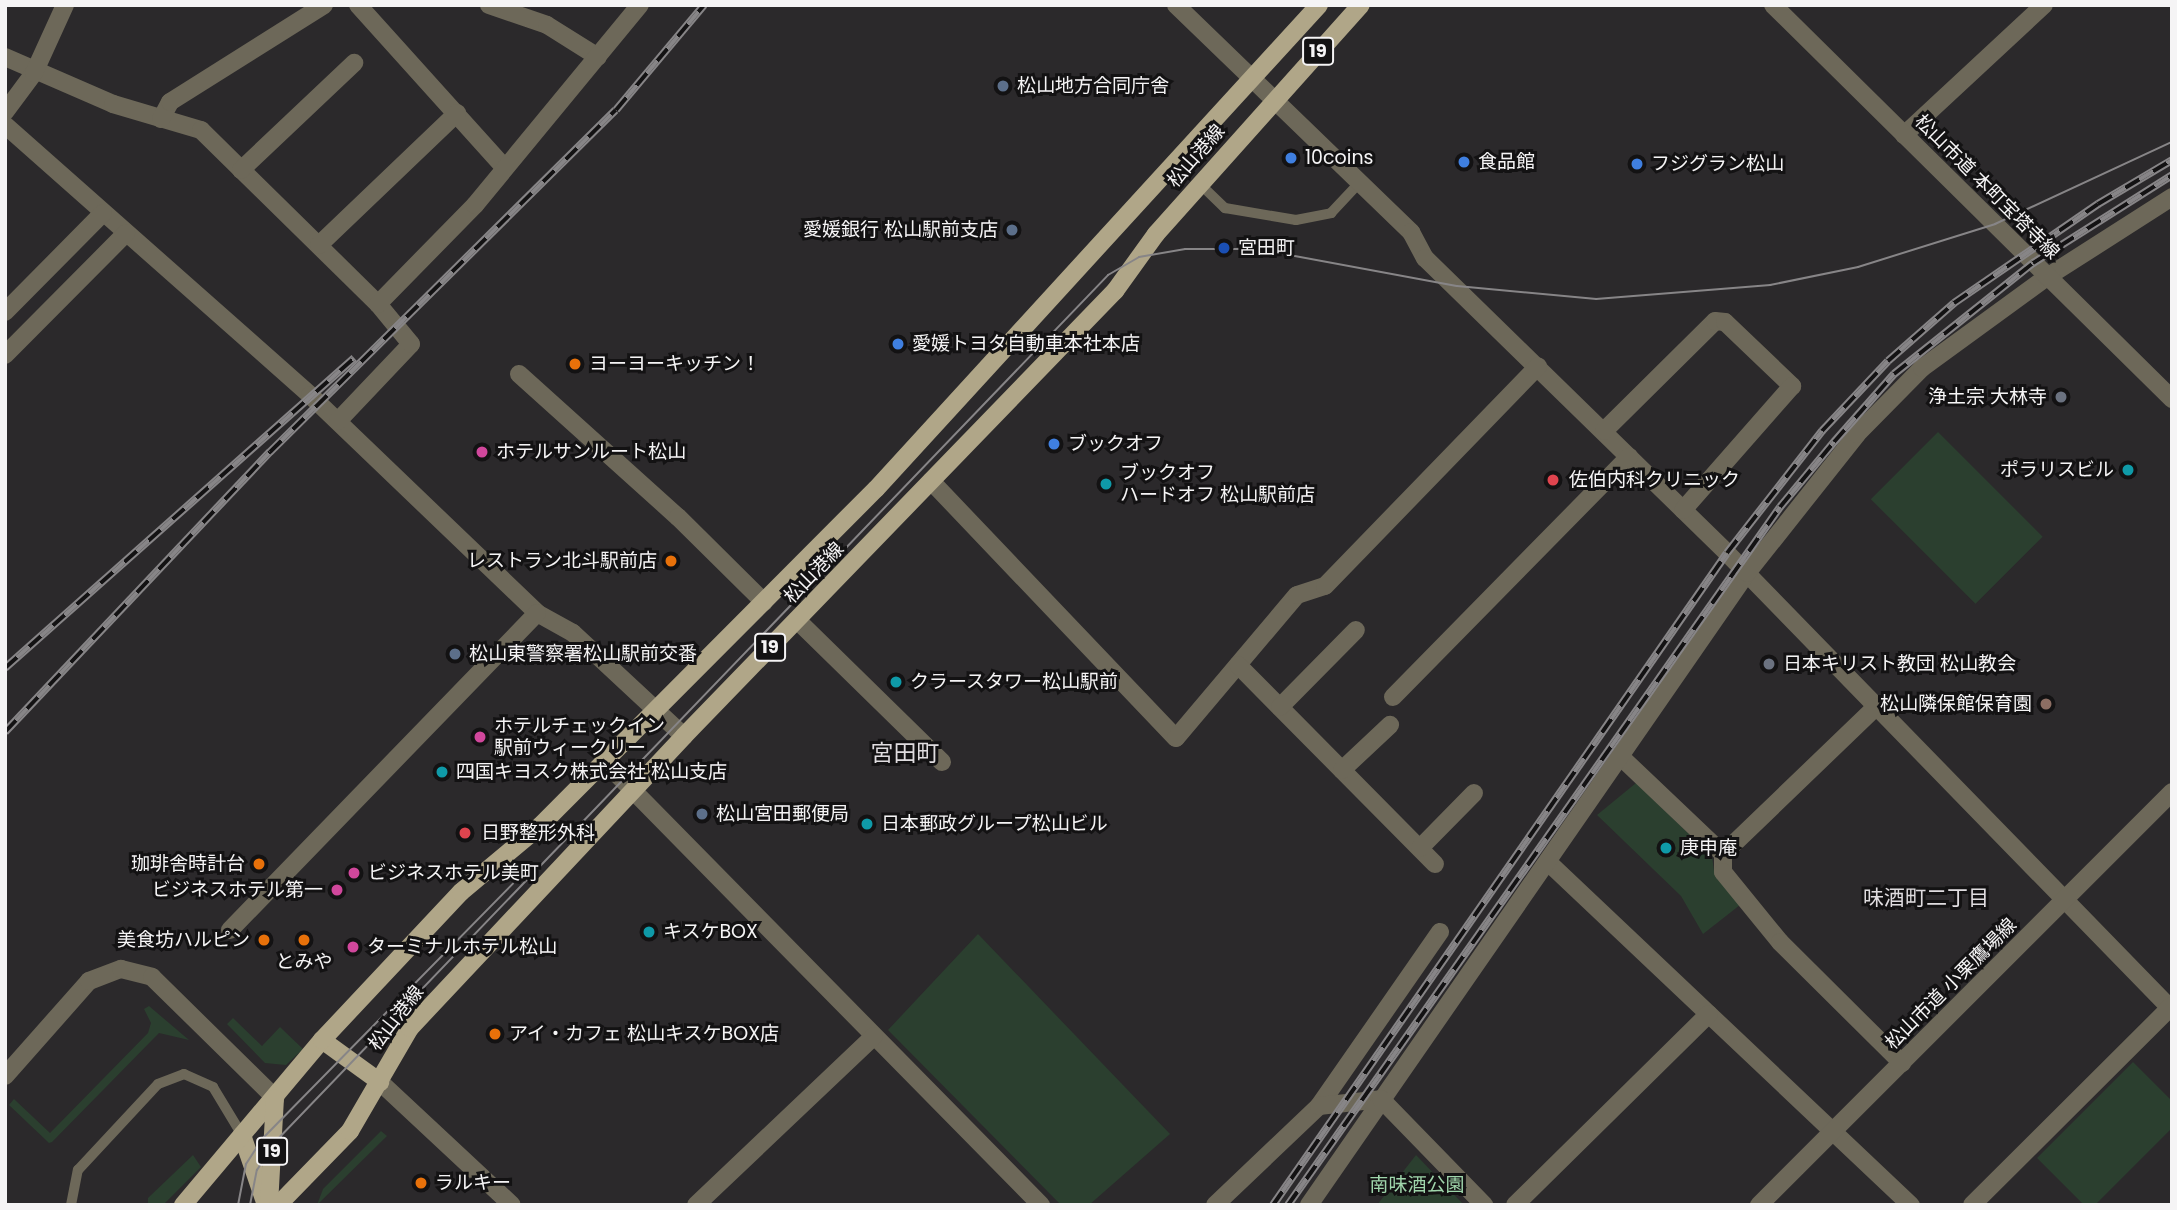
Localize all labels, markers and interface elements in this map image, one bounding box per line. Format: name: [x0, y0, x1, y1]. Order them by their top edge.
road number: 19: [1300, 36, 1336, 66]
place label: 松山地方合同庁舎: [1017, 75, 1169, 97]
marker: 松山地方合同庁舎: [995, 78, 1011, 94]
street label: 松山市道 本町宝塔寺線: [1910, 110, 2064, 264]
street label: 松山港線: [1162, 120, 1230, 192]
place label: 10coins: [1305, 147, 1373, 169]
marker: 10coins: [1283, 150, 1299, 166]
place label: 食品館: [1478, 151, 1535, 173]
place label: フジグラン松山: [1651, 153, 1784, 175]
marker: 食品館: [1456, 154, 1472, 170]
marker: フジグラン松山: [1629, 156, 1645, 172]
place label: 愛媛銀行 松山駅前支店: [803, 219, 998, 241]
marker: 愛媛銀行 松山駅前支店: [1004, 222, 1020, 238]
place label: 宮田町: [1238, 237, 1295, 259]
marker: 宮田町: [1216, 240, 1232, 256]
place label: 愛媛トヨタ自動車本社本店: [912, 333, 1140, 355]
marker: 愛媛トヨタ自動車本社本店: [890, 336, 906, 352]
place label: ヨーヨーキッチン！: [589, 353, 760, 375]
marker: ヨーヨーキッチン！: [567, 356, 583, 372]
place label: 浄土宗 大林寺: [1928, 386, 2047, 408]
marker: 浄土宗 大林寺: [2053, 389, 2069, 405]
place label: ブックオフ: [1068, 433, 1163, 455]
marker: ブックオフ: [1046, 436, 1062, 452]
place label: ホテルサンルート松山: [496, 441, 686, 463]
marker: ホテルサンルート松山: [474, 444, 490, 460]
place label: ポラリスビル: [2000, 459, 2114, 481]
place label: ブックオフ ハードオフ 松山駅前店: [1120, 462, 1315, 506]
marker: ポラリスビル: [2120, 462, 2136, 478]
place label: 佐伯内科クリニック: [1569, 469, 1740, 491]
marker: 佐伯内科クリニック: [1543, 470, 1563, 490]
marker: ブックオフ ハードオフ 松山駅前店: [1098, 476, 1114, 492]
street label: 松山港線: [779, 538, 849, 608]
place label: レストラン北斗駅前店: [467, 550, 657, 572]
marker: レストラン北斗駅前店: [663, 553, 679, 569]
road number: 19: [752, 632, 788, 662]
place label: 松山東警察署松山駅前交番: [469, 643, 697, 665]
marker: 松山東警察署松山駅前交番: [447, 646, 463, 662]
place label: 日本キリスト教団 松山教会: [1783, 653, 2016, 675]
marker: 日本キリスト教団 松山教会: [1761, 656, 1777, 672]
place label: クラースタワー松山駅前: [910, 671, 1119, 693]
marker: クラースタワー松山駅前: [888, 674, 904, 690]
place label: 松山隣保館保育園: [1880, 693, 2032, 715]
marker: 松山隣保館保育園: [2038, 696, 2054, 712]
place label: ホテルチェックイン 駅前ウィークリー: [494, 715, 665, 759]
marker: ホテルチェックイン 駅前ウィークリー: [472, 729, 488, 745]
district label: 宮田町: [871, 739, 939, 767]
place label: 四国キヨスク株式会社 松山支店: [456, 761, 727, 783]
marker: 四国キヨスク株式会社 松山支店: [434, 764, 450, 780]
place label: 松山宮田郵便局: [716, 803, 849, 825]
marker: 松山宮田郵便局: [694, 806, 710, 822]
place label: 日本郵政グループ松山ビル: [881, 813, 1109, 835]
marker: 日本郵政グループ松山ビル: [859, 816, 875, 832]
place label: 日野整形外科: [481, 822, 595, 844]
marker: 日野整形外科: [455, 823, 475, 843]
place label: 庚申庵: [1680, 837, 1737, 859]
marker: 庚申庵: [1658, 840, 1674, 856]
place label: 珈琲舎時計台: [131, 853, 245, 875]
marker: 珈琲舎時計台: [251, 856, 267, 872]
place label: ビジネスホテル美町: [368, 862, 539, 884]
marker: ビジネスホテル美町: [346, 865, 362, 881]
place label: ビジネスホテル第一: [152, 879, 323, 901]
marker: ビジネスホテル第一: [329, 882, 345, 898]
district label: 味酒町二丁目: [1863, 885, 1989, 911]
street label: 松山市道 小栗鷹場線: [1881, 914, 2021, 1054]
place label: キスケBOX: [663, 921, 758, 943]
marker: キスケBOX: [641, 924, 657, 940]
place label: 美食坊ハルピン: [117, 929, 250, 951]
marker: 美食坊ハルピン: [256, 932, 272, 948]
marker: とみや: [296, 932, 312, 948]
place label: ターミナルホテル松山: [367, 936, 557, 958]
marker: ターミナルホテル松山: [345, 939, 361, 955]
place label: とみや: [276, 951, 332, 973]
street label: 松山港線: [364, 981, 428, 1055]
place label: アイ・カフェ 松山キスケBOX店: [509, 1023, 780, 1045]
marker: アイ・カフェ 松山キスケBOX店: [487, 1026, 503, 1042]
road number: 19: [254, 1136, 290, 1166]
place label: ラルキー: [435, 1172, 511, 1194]
park label: 南味酒公園: [1370, 1174, 1464, 1196]
marker: ラルキー: [413, 1175, 429, 1191]

